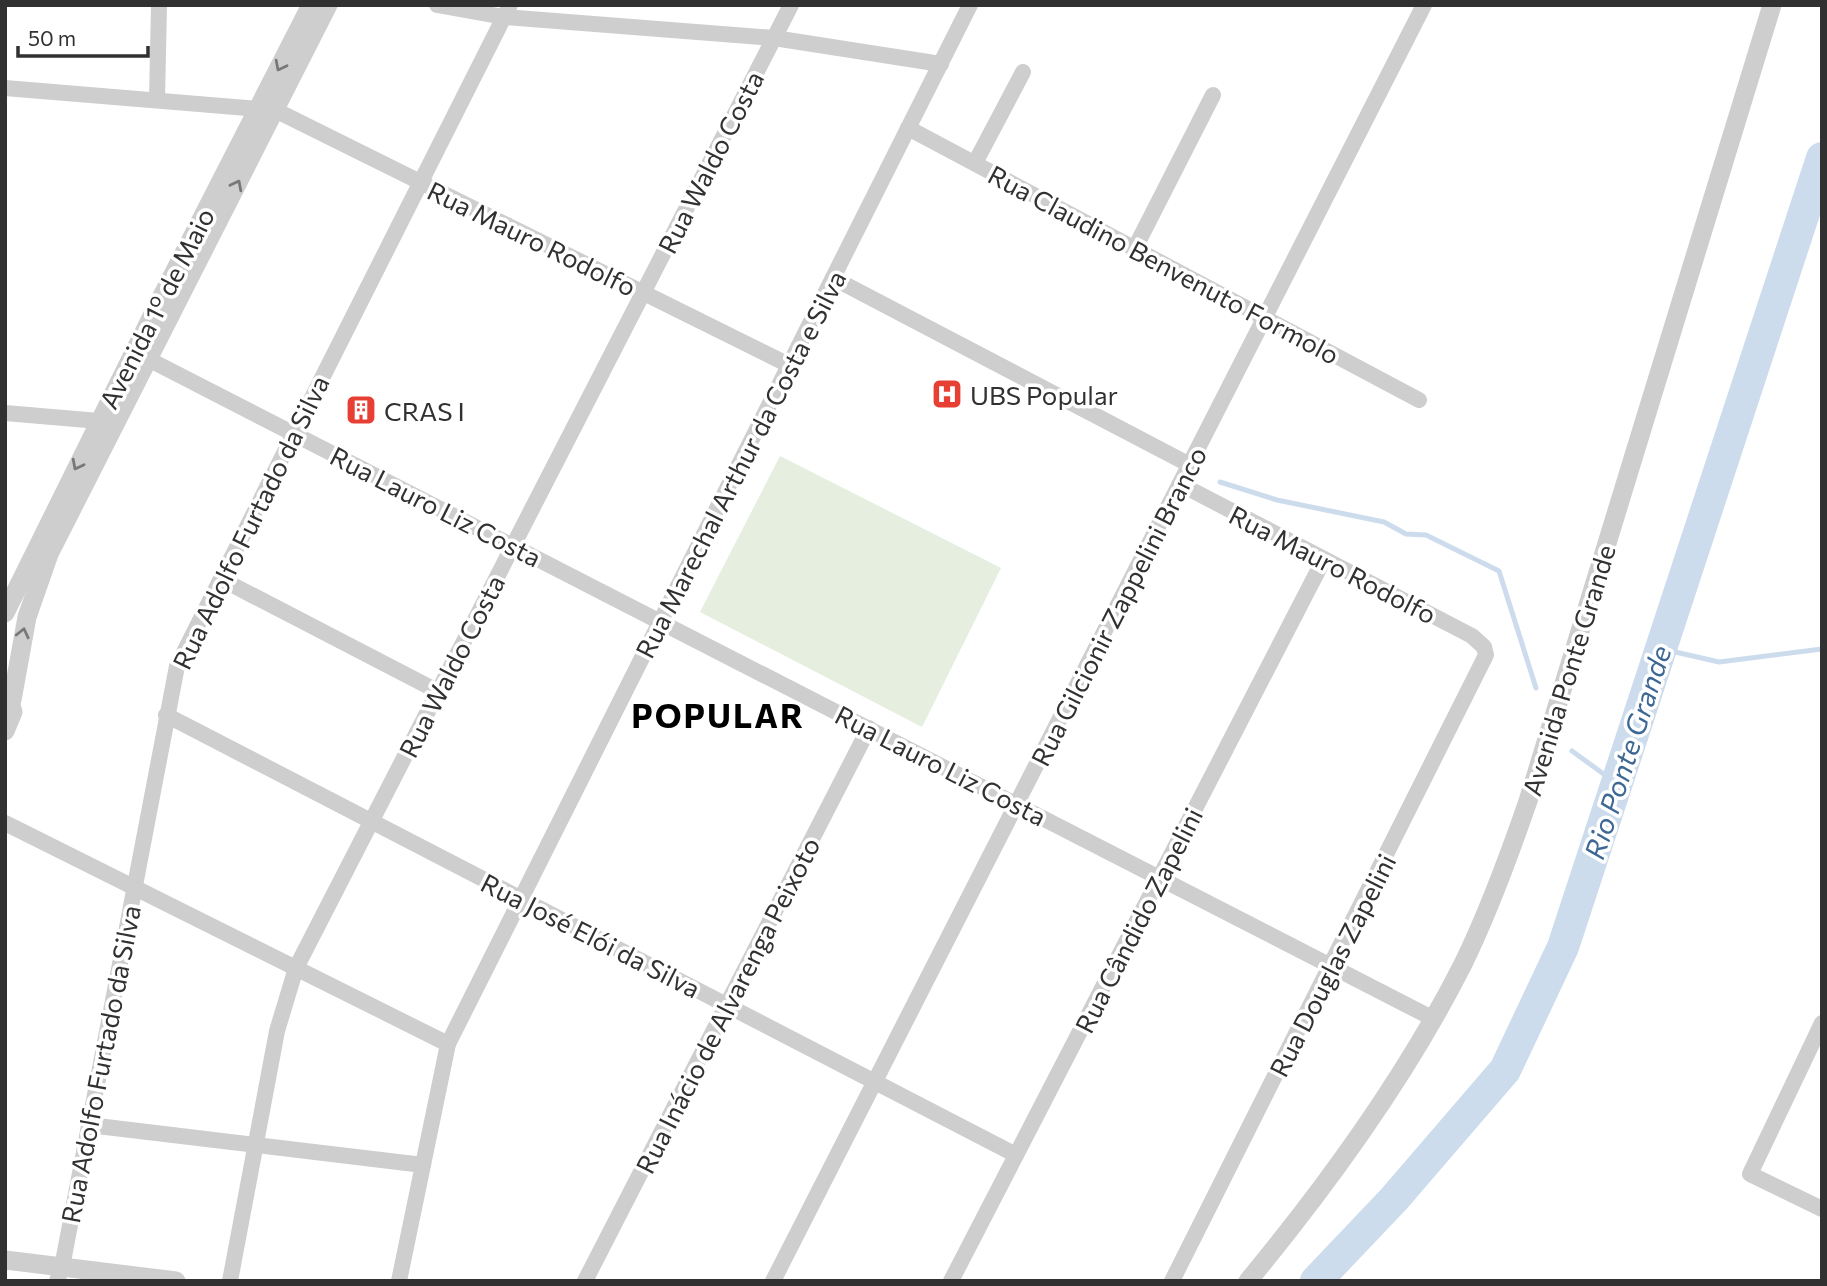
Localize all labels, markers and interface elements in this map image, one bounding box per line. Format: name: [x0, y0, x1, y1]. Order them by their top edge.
scale bar: [18, 14, 147, 58]
text: 50 m: [28, 25, 76, 50]
one-way arrow: [275, 59, 289, 71]
street label: Rua Waldo Costa: [651, 66, 769, 258]
street label: Rua Claudino Benvenuto Formolo: [983, 158, 1345, 370]
street label: Rua Mauro Rodolfo: [423, 174, 641, 302]
one-way arrow: [228, 180, 242, 192]
street label: Avenida 1º de Maio: [92, 203, 220, 413]
street label: Rua Marechal Arthur da Costa e Silva: [628, 265, 852, 663]
street label: Rua Adolfo Furtado da Silva: [165, 370, 335, 674]
hospital icon: UBS Popular: [930, 377, 964, 411]
place label: UBS Popular: [970, 379, 1118, 410]
building icon: CRAS I: [344, 393, 378, 427]
place label: CRAS I: [384, 395, 465, 426]
street label: Rua Lauro Liz Costa: [325, 439, 547, 573]
street label: Rua Gilcionir Zappelini Branco: [1024, 441, 1212, 771]
one-way arrow: [71, 458, 85, 470]
street label: Rua Mauro Rodolfo: [1224, 498, 1442, 630]
street label: Avenida Ponte Grande: [1515, 541, 1621, 799]
street label: Rua Waldo Costa: [392, 570, 510, 762]
one-way arrow: [15, 627, 30, 639]
water label: Rio Ponte Grande: [1576, 641, 1678, 863]
district label: POPULAR: [631, 694, 805, 735]
street label: Rua Lauro Liz Costa: [830, 698, 1052, 832]
street label: Rua Cândido Zapelini: [1068, 802, 1208, 1038]
street label: Rua Inácio de Alvarenga Peixoto: [629, 832, 825, 1178]
street label: Rua Douglas Zapelini: [1262, 849, 1402, 1081]
street label: Rua José Elói da Silva: [476, 866, 706, 1004]
street label: Rua Adolfo Furtado da Silva: [54, 902, 146, 1226]

